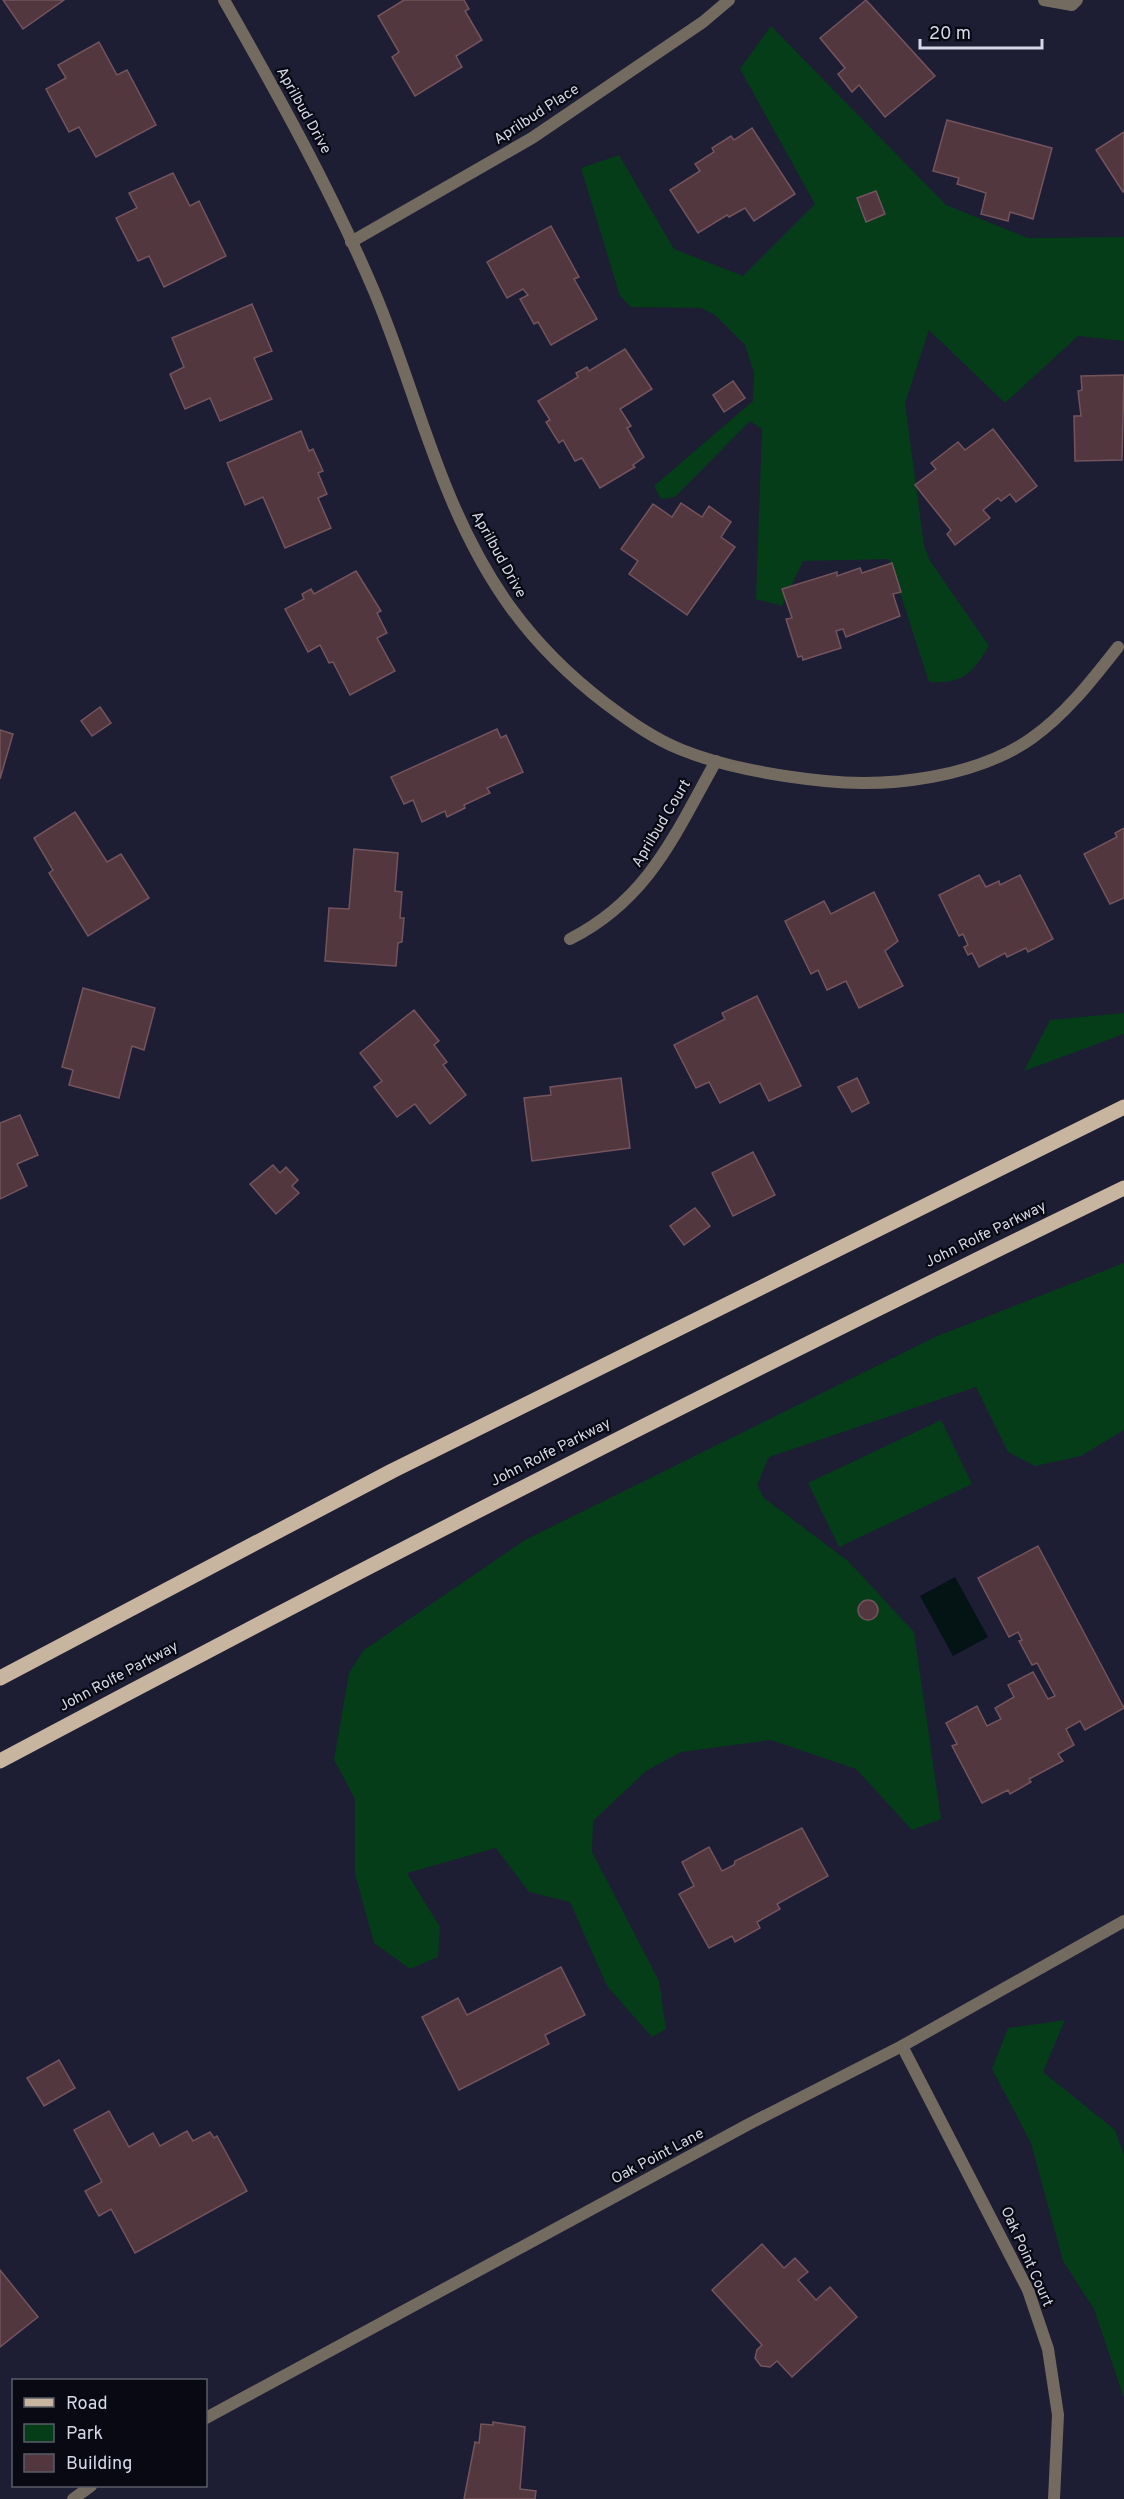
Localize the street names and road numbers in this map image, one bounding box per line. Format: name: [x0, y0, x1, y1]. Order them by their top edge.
street label: Aprilbud Drive: [271, 64, 335, 158]
street label: Aprilbud Place: [491, 80, 583, 150]
street label: Aprilbud Drive: [466, 508, 530, 602]
street label: Aprilbud Court: [628, 777, 696, 871]
street label: John Rolfe Parkway: [922, 1197, 1050, 1273]
street label: John Rolfe Parkway: [488, 1414, 614, 1492]
street label: John Rolfe Parkway: [56, 1638, 182, 1716]
street label: Oak Point Lane: [608, 2125, 708, 2189]
street label: Oak Point Court: [995, 2204, 1057, 2310]

